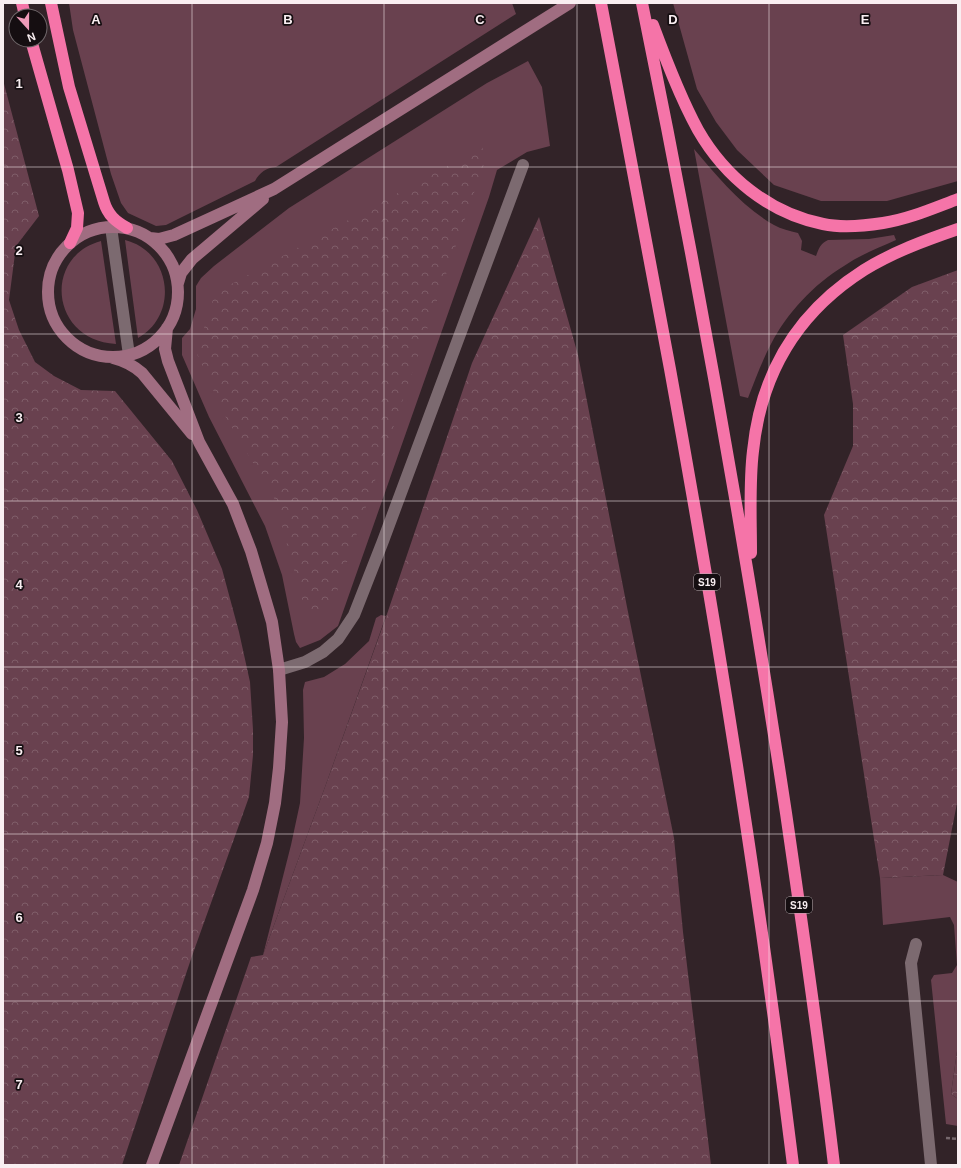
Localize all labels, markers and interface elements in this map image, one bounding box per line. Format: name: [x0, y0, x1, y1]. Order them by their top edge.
north arrow: [8, 8, 48, 48]
text: A: [91, 12, 101, 27]
text: B: [283, 12, 293, 27]
text: C: [475, 12, 485, 27]
text: D: [668, 12, 678, 27]
text: E: [861, 12, 870, 27]
text: N: [26, 30, 37, 44]
text: 1: [15, 76, 23, 91]
text: 2: [15, 243, 23, 258]
text: 3: [15, 410, 23, 425]
road number: S19: [694, 574, 720, 590]
text: 4: [15, 577, 23, 592]
text: 5: [15, 743, 23, 758]
road number: S19: [786, 897, 812, 913]
text: 6: [15, 910, 23, 925]
text: 7: [15, 1077, 23, 1092]

